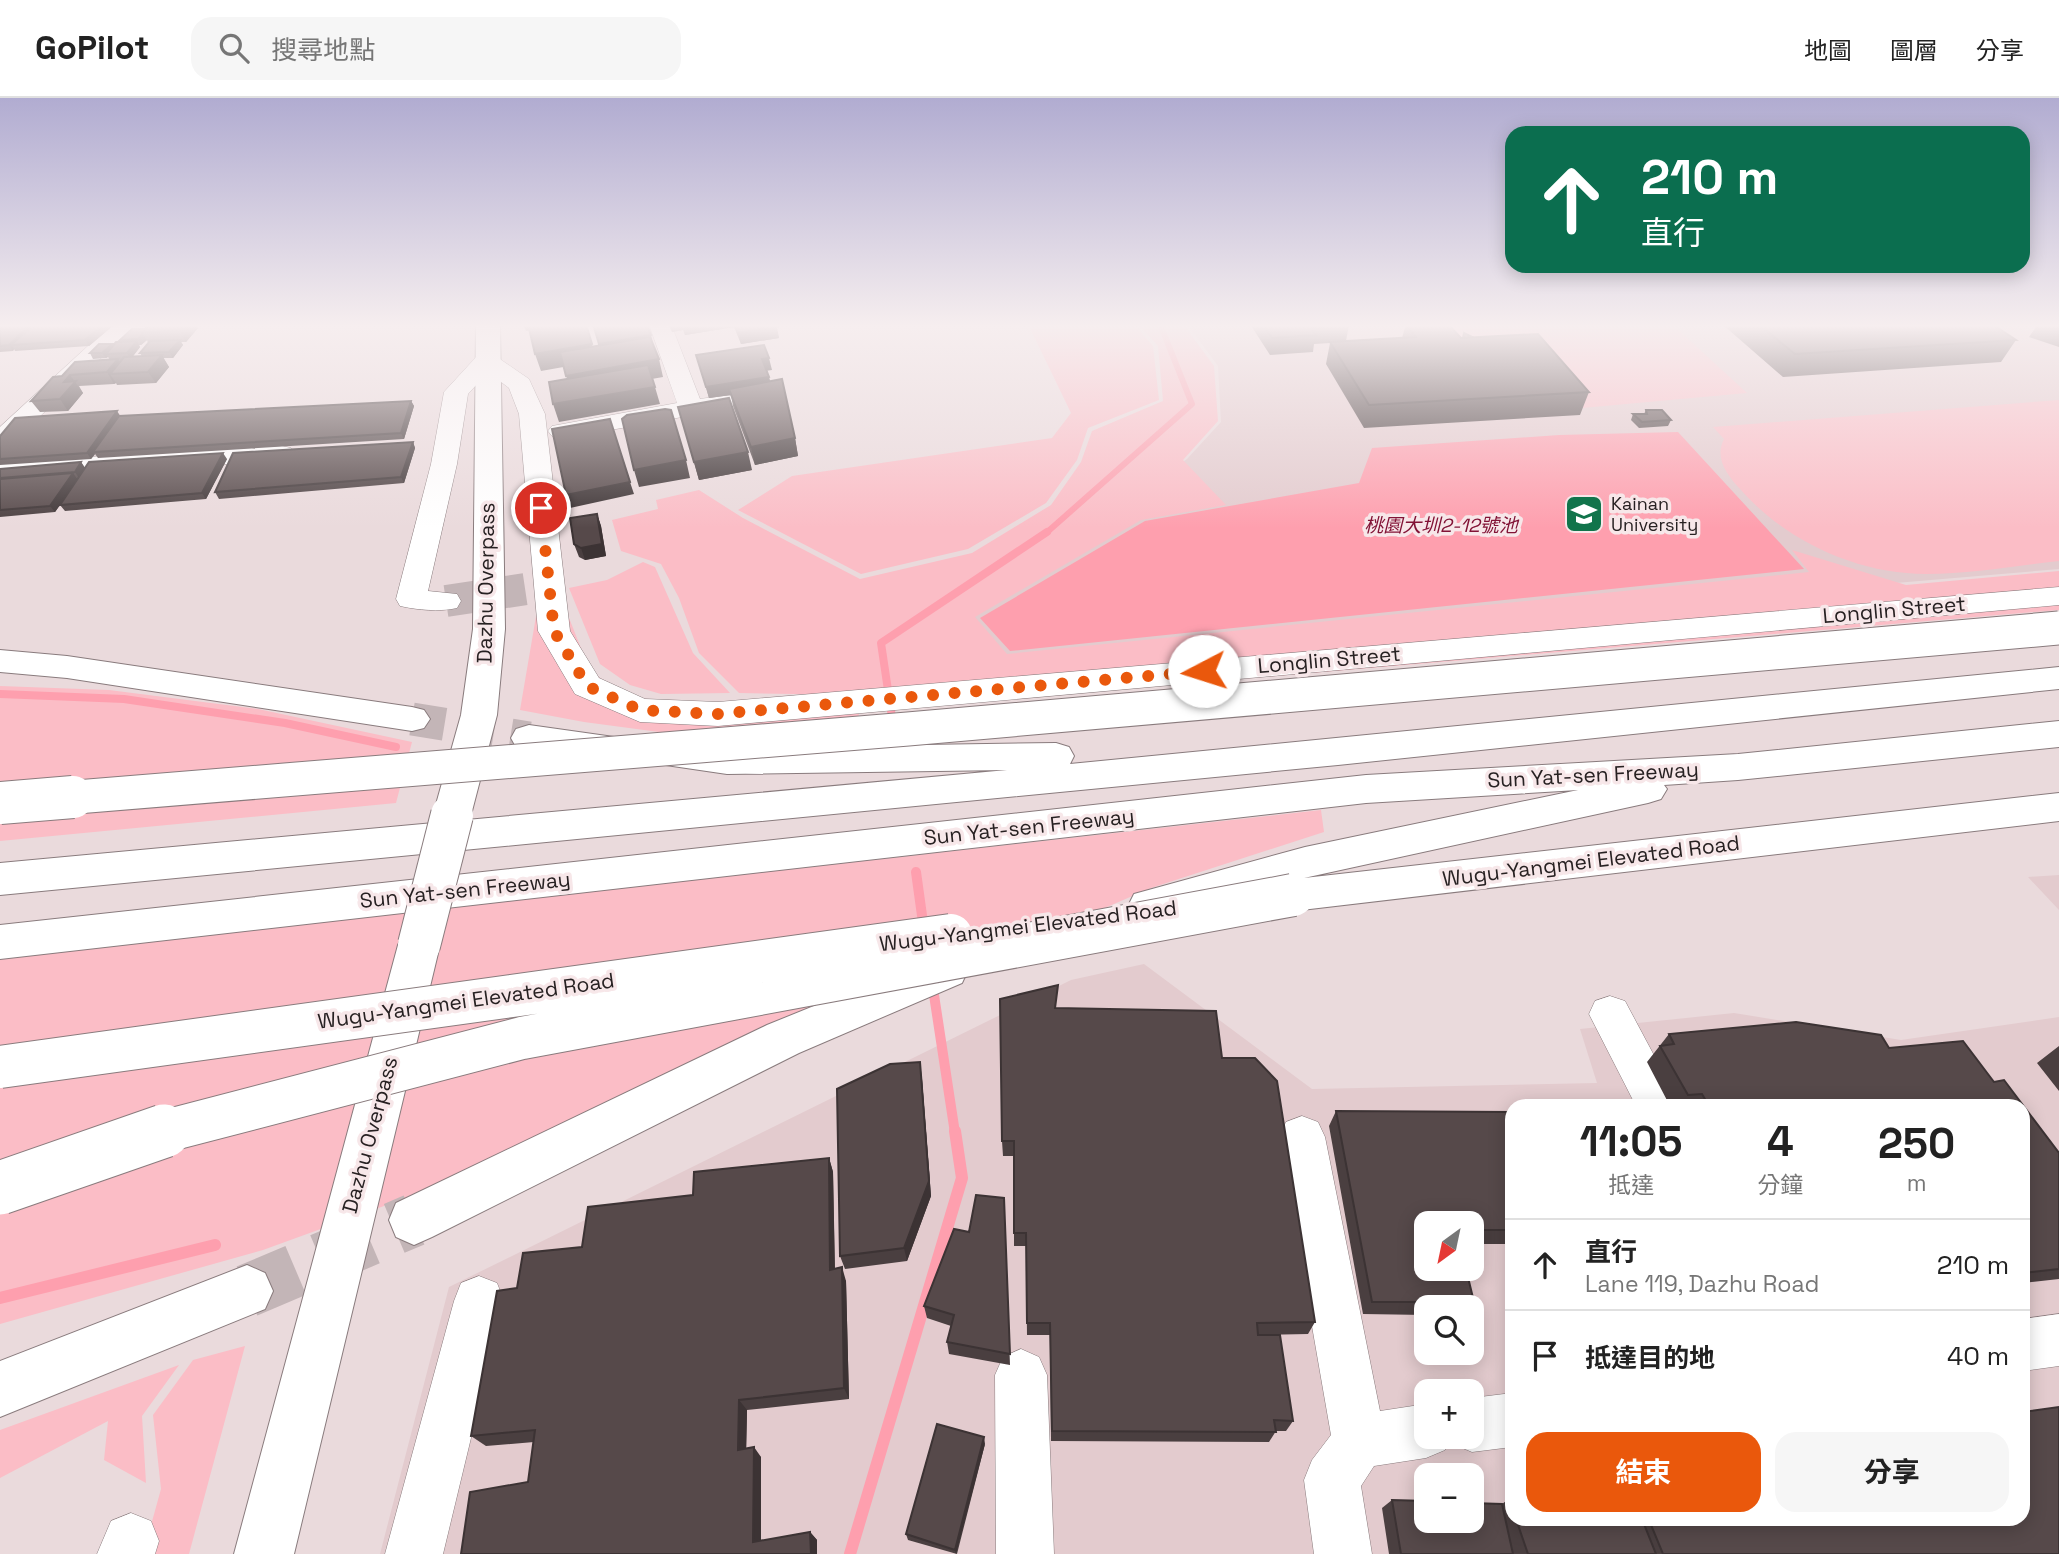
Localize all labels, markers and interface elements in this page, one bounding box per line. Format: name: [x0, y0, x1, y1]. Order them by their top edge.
search box: [191, 17, 681, 80]
text: GoPilot: [35, 27, 149, 69]
icon: search: [215, 29, 253, 67]
text: 搜尋地點: [271, 33, 375, 67]
text: 地圖: [1804, 35, 1852, 66]
text: 圖層: [1890, 35, 1938, 66]
text: 分享: [1976, 35, 2024, 66]
text: 210 m: [1641, 146, 1778, 208]
icon: ahead: [1526, 154, 1617, 245]
text: 直行: [1641, 213, 1705, 253]
pin: [511, 478, 571, 538]
icon: arrive: [522, 489, 560, 527]
place label: Kainan University: [1611, 492, 1698, 536]
school or university icon: Kainan University: [1563, 493, 1605, 535]
street label: Dazhu Overpass: [471, 502, 500, 664]
water label: 桃園大圳2-12號池: [1364, 513, 1520, 538]
street label: Longlin Street: [1821, 590, 1967, 629]
position arrow: [1167, 634, 1241, 708]
street label: Longlin Street: [1256, 640, 1402, 679]
street label: Sun Yat-sen Freeway: [1487, 755, 1699, 794]
street label: Sun Yat-sen Freeway: [922, 802, 1136, 851]
street label: Wugu-Yangmei Elevated Road: [1441, 829, 1741, 892]
street label: Sun Yat-sen Freeway: [358, 865, 572, 914]
street label: Wugu-Yangmei Elevated Road: [878, 894, 1178, 957]
street label: Wugu-Yangmei Elevated Road: [316, 966, 616, 1035]
street label: Dazhu Overpass: [336, 1054, 403, 1216]
text: 11:05: [1580, 1115, 1683, 1168]
text: 4: [1767, 1115, 1794, 1168]
text: 250: [1878, 1117, 1955, 1170]
text: m: [1907, 1168, 1927, 1198]
text: 抵達: [1608, 1170, 1654, 1200]
text: 分鐘: [1757, 1170, 1803, 1200]
north arrow: [1414, 1211, 1484, 1281]
map controls: [1414, 1211, 1484, 1533]
text: 直行: [1585, 1235, 1637, 1269]
icon: ahead: [1526, 1246, 1564, 1284]
text: 210 m: [1937, 1248, 2009, 1282]
text: Lane 119, Dazhu Road: [1585, 1269, 1819, 1299]
button: search: [1414, 1295, 1484, 1365]
icon: arrive: [1526, 1337, 1564, 1375]
text: 40 m: [1947, 1339, 2009, 1373]
text: 抵達目的地: [1585, 1341, 1715, 1375]
button: +: [1414, 1379, 1484, 1449]
button: 結束: [1526, 1432, 1761, 1512]
button: 分享: [1775, 1432, 2009, 1512]
button: −: [1414, 1463, 1484, 1533]

